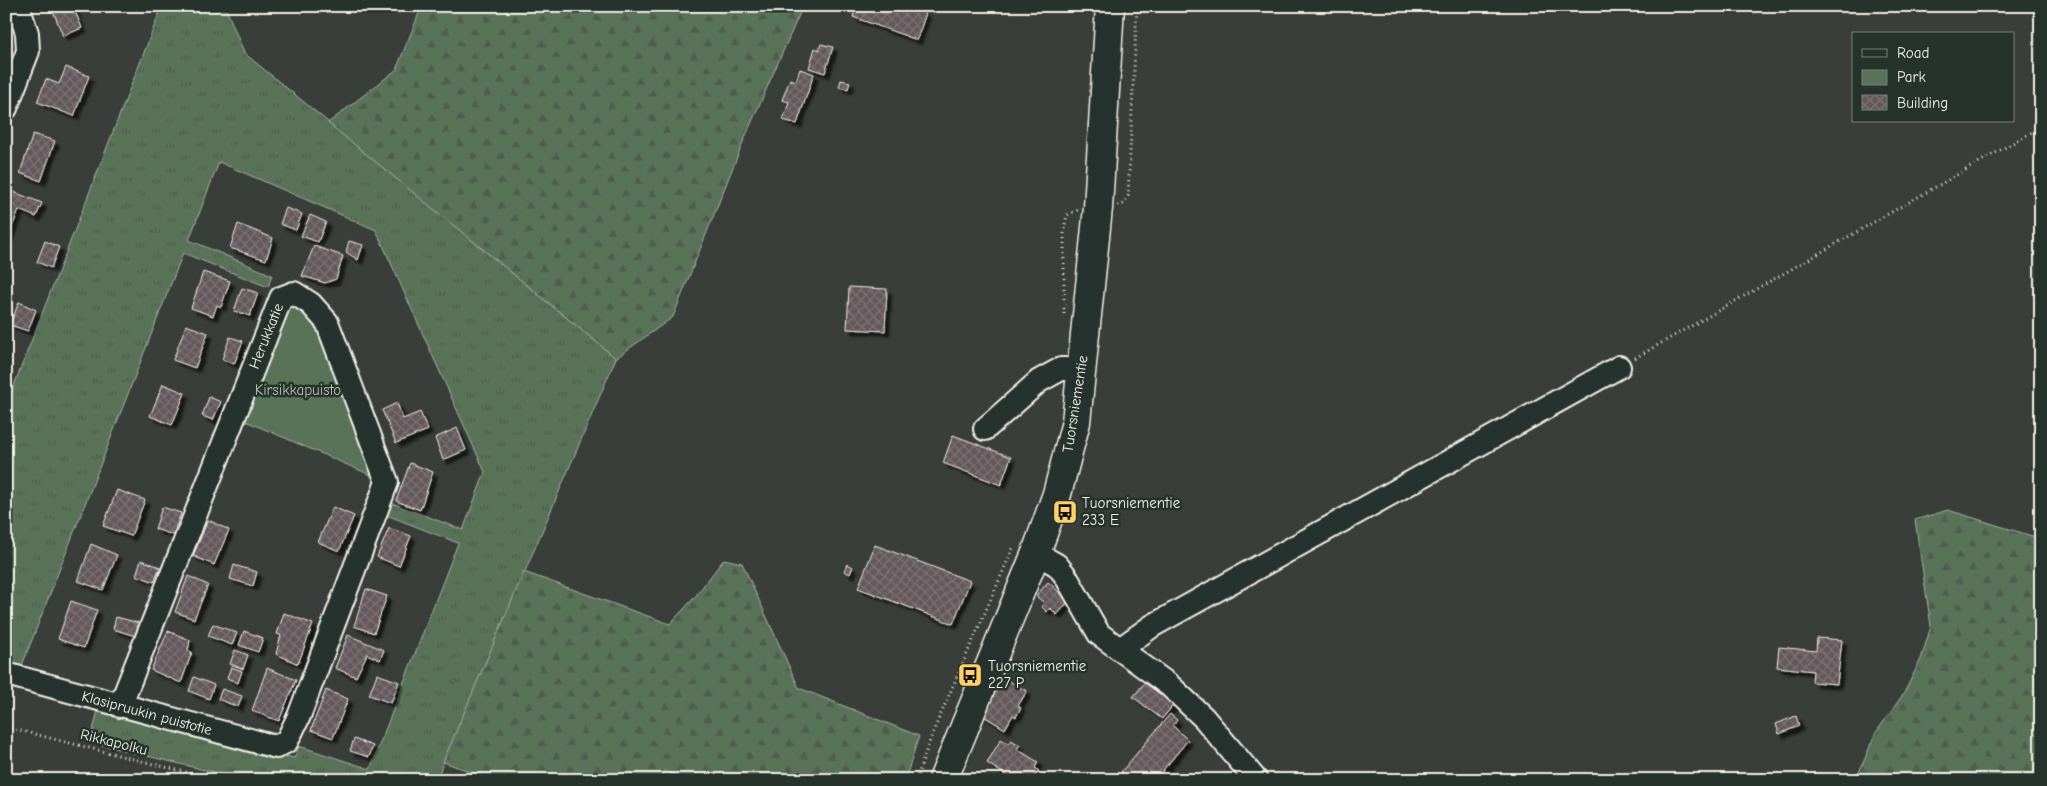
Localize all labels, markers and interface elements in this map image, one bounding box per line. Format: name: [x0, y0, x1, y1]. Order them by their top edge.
legend: [1852, 32, 2014, 122]
text: Road: [1897, 44, 1929, 62]
text: Park: [1897, 68, 1926, 86]
text: Building: [1897, 94, 1948, 112]
street label: Herukkatie: [245, 300, 287, 371]
street label: Tuorsniementie: [1058, 354, 1092, 454]
park label: Kirsikkapuisto: [255, 381, 341, 399]
place label: Tuorsniementie 233 E: [1082, 494, 1181, 529]
bus stop icon: Tuorsniementie 233 E: [1052, 499, 1078, 525]
place label: Tuorsniementie 227 P: [988, 657, 1087, 692]
bus stop icon: Tuorsniementie 227 P: [957, 662, 983, 688]
street label: Klasipruukin puistotie: [80, 687, 215, 739]
street label: Rikkapolku: [79, 725, 149, 759]

